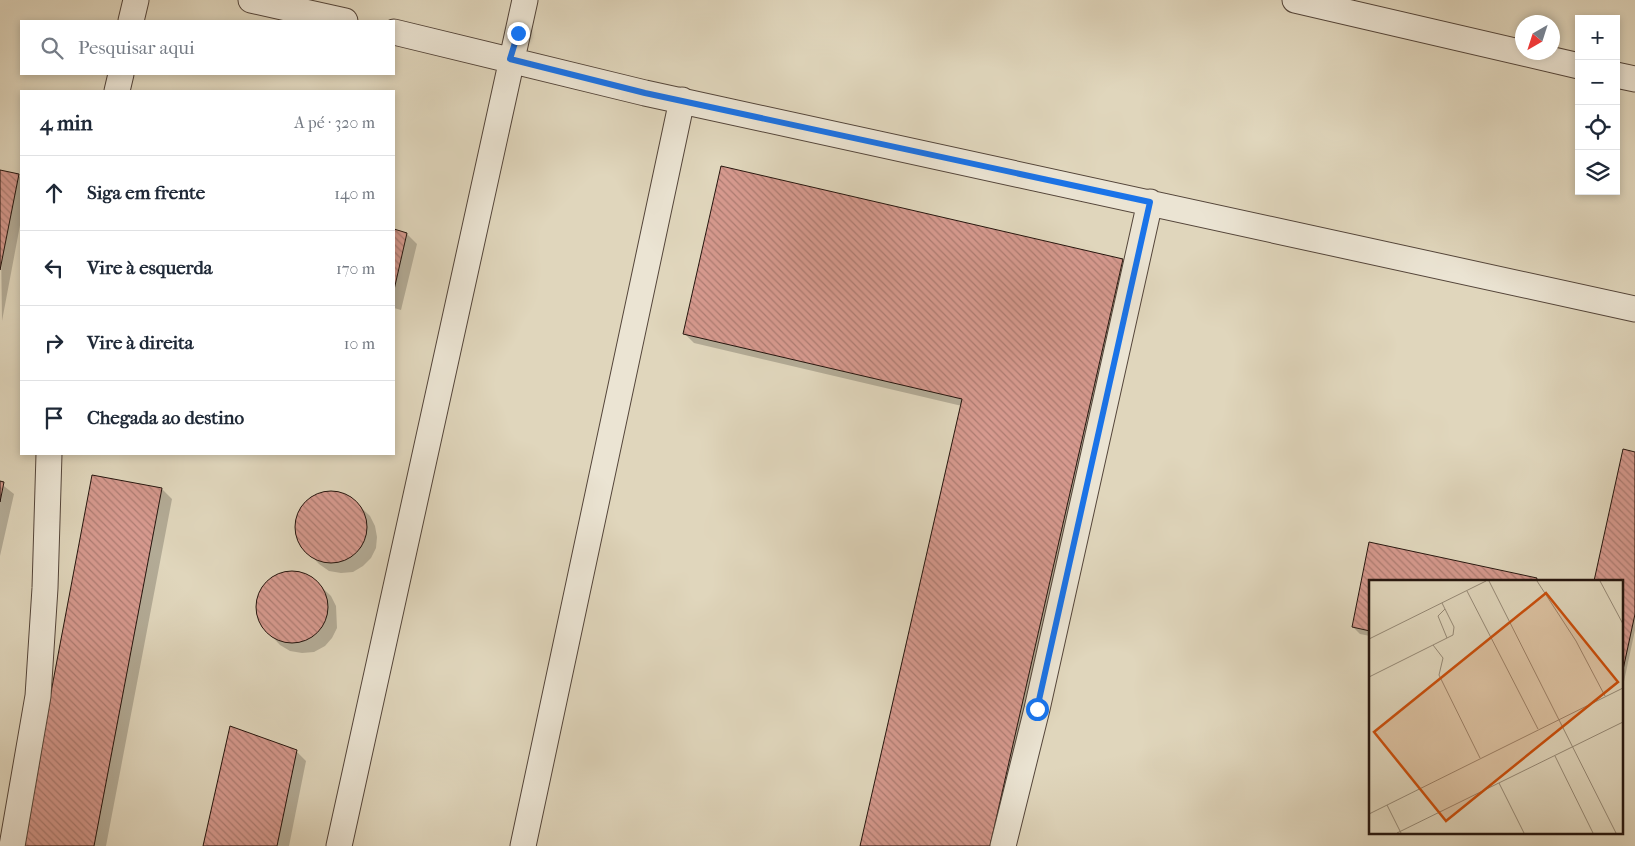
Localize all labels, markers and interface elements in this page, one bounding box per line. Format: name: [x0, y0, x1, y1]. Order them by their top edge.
north arrow: [1515, 15, 1560, 60]
map controls: [1575, 15, 1620, 195]
button: +: [1575, 15, 1620, 60]
search box: [20, 20, 395, 75]
route end: [507, 22, 530, 45]
icon: search: [38, 34, 66, 62]
text: Pesquisar aqui: [78, 37, 195, 59]
button: −: [1575, 60, 1620, 105]
button: locate: [1575, 105, 1620, 150]
text: 4 min: [40, 111, 93, 135]
text: A pé · 320 m: [294, 113, 375, 132]
button: layers: [1575, 150, 1620, 195]
icon: ahead: [40, 179, 68, 207]
text: Siga em frente: [87, 182, 205, 204]
text: 140 m: [334, 184, 375, 203]
icon: left: [40, 254, 68, 282]
text: Vire à esquerda: [87, 257, 213, 279]
text: 170 m: [336, 259, 375, 278]
icon: right: [40, 329, 68, 357]
text: Vire à direita: [87, 332, 194, 354]
text: 10 m: [344, 334, 375, 353]
icon: arrive: [40, 404, 68, 432]
text: Chegada ao destino: [87, 407, 244, 429]
inset map: [1369, 580, 1622, 834]
route start: [1026, 698, 1049, 721]

